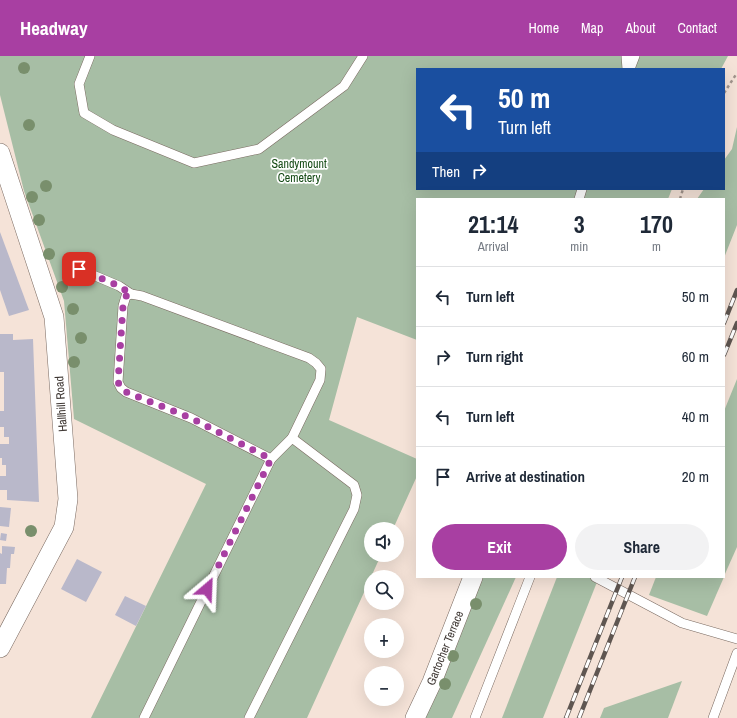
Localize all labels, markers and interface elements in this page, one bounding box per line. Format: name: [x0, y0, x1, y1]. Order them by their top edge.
text: Headway: [20, 15, 88, 41]
text: Home: [528, 19, 559, 37]
text: Map: [581, 19, 603, 37]
text: About: [625, 19, 655, 37]
text: Contact: [677, 19, 717, 37]
text: 50 m: [498, 79, 550, 117]
icon: left: [432, 84, 484, 136]
text: Turn left: [498, 115, 551, 140]
park label: Sandymount Cemetery: [271, 156, 327, 186]
icon: right: [468, 160, 490, 182]
text: Then: [432, 161, 460, 182]
text: 21:14: [468, 208, 518, 240]
text: 3: [574, 208, 585, 240]
text: 170: [640, 208, 673, 240]
text: Arrival: [478, 238, 509, 255]
text: min: [570, 238, 588, 255]
text: m: [652, 238, 661, 255]
pin: [62, 252, 96, 286]
icon: arrive: [68, 258, 90, 280]
icon: left: [432, 286, 454, 308]
text: Turn left: [466, 286, 514, 307]
text: 50 m: [682, 286, 709, 307]
icon: right: [432, 346, 454, 368]
text: Turn right: [466, 346, 523, 367]
text: 60 m: [682, 346, 709, 367]
street label: Hallhill Road: [51, 376, 71, 432]
icon: left: [432, 406, 454, 428]
text: Turn left: [466, 406, 514, 427]
text: 40 m: [682, 406, 709, 427]
icon: arrive: [432, 466, 454, 488]
text: Arrive at destination: [466, 466, 585, 487]
text: 20 m: [682, 466, 709, 487]
map controls: [364, 522, 404, 706]
button: sound: [364, 522, 404, 562]
button: Exit: [432, 524, 567, 570]
button: Share: [575, 524, 709, 570]
position arrow: [186, 568, 228, 610]
button: search: [364, 570, 404, 610]
street label: Gartocher Terrace: [423, 608, 467, 688]
button: +: [364, 618, 404, 658]
button: −: [364, 666, 404, 706]

